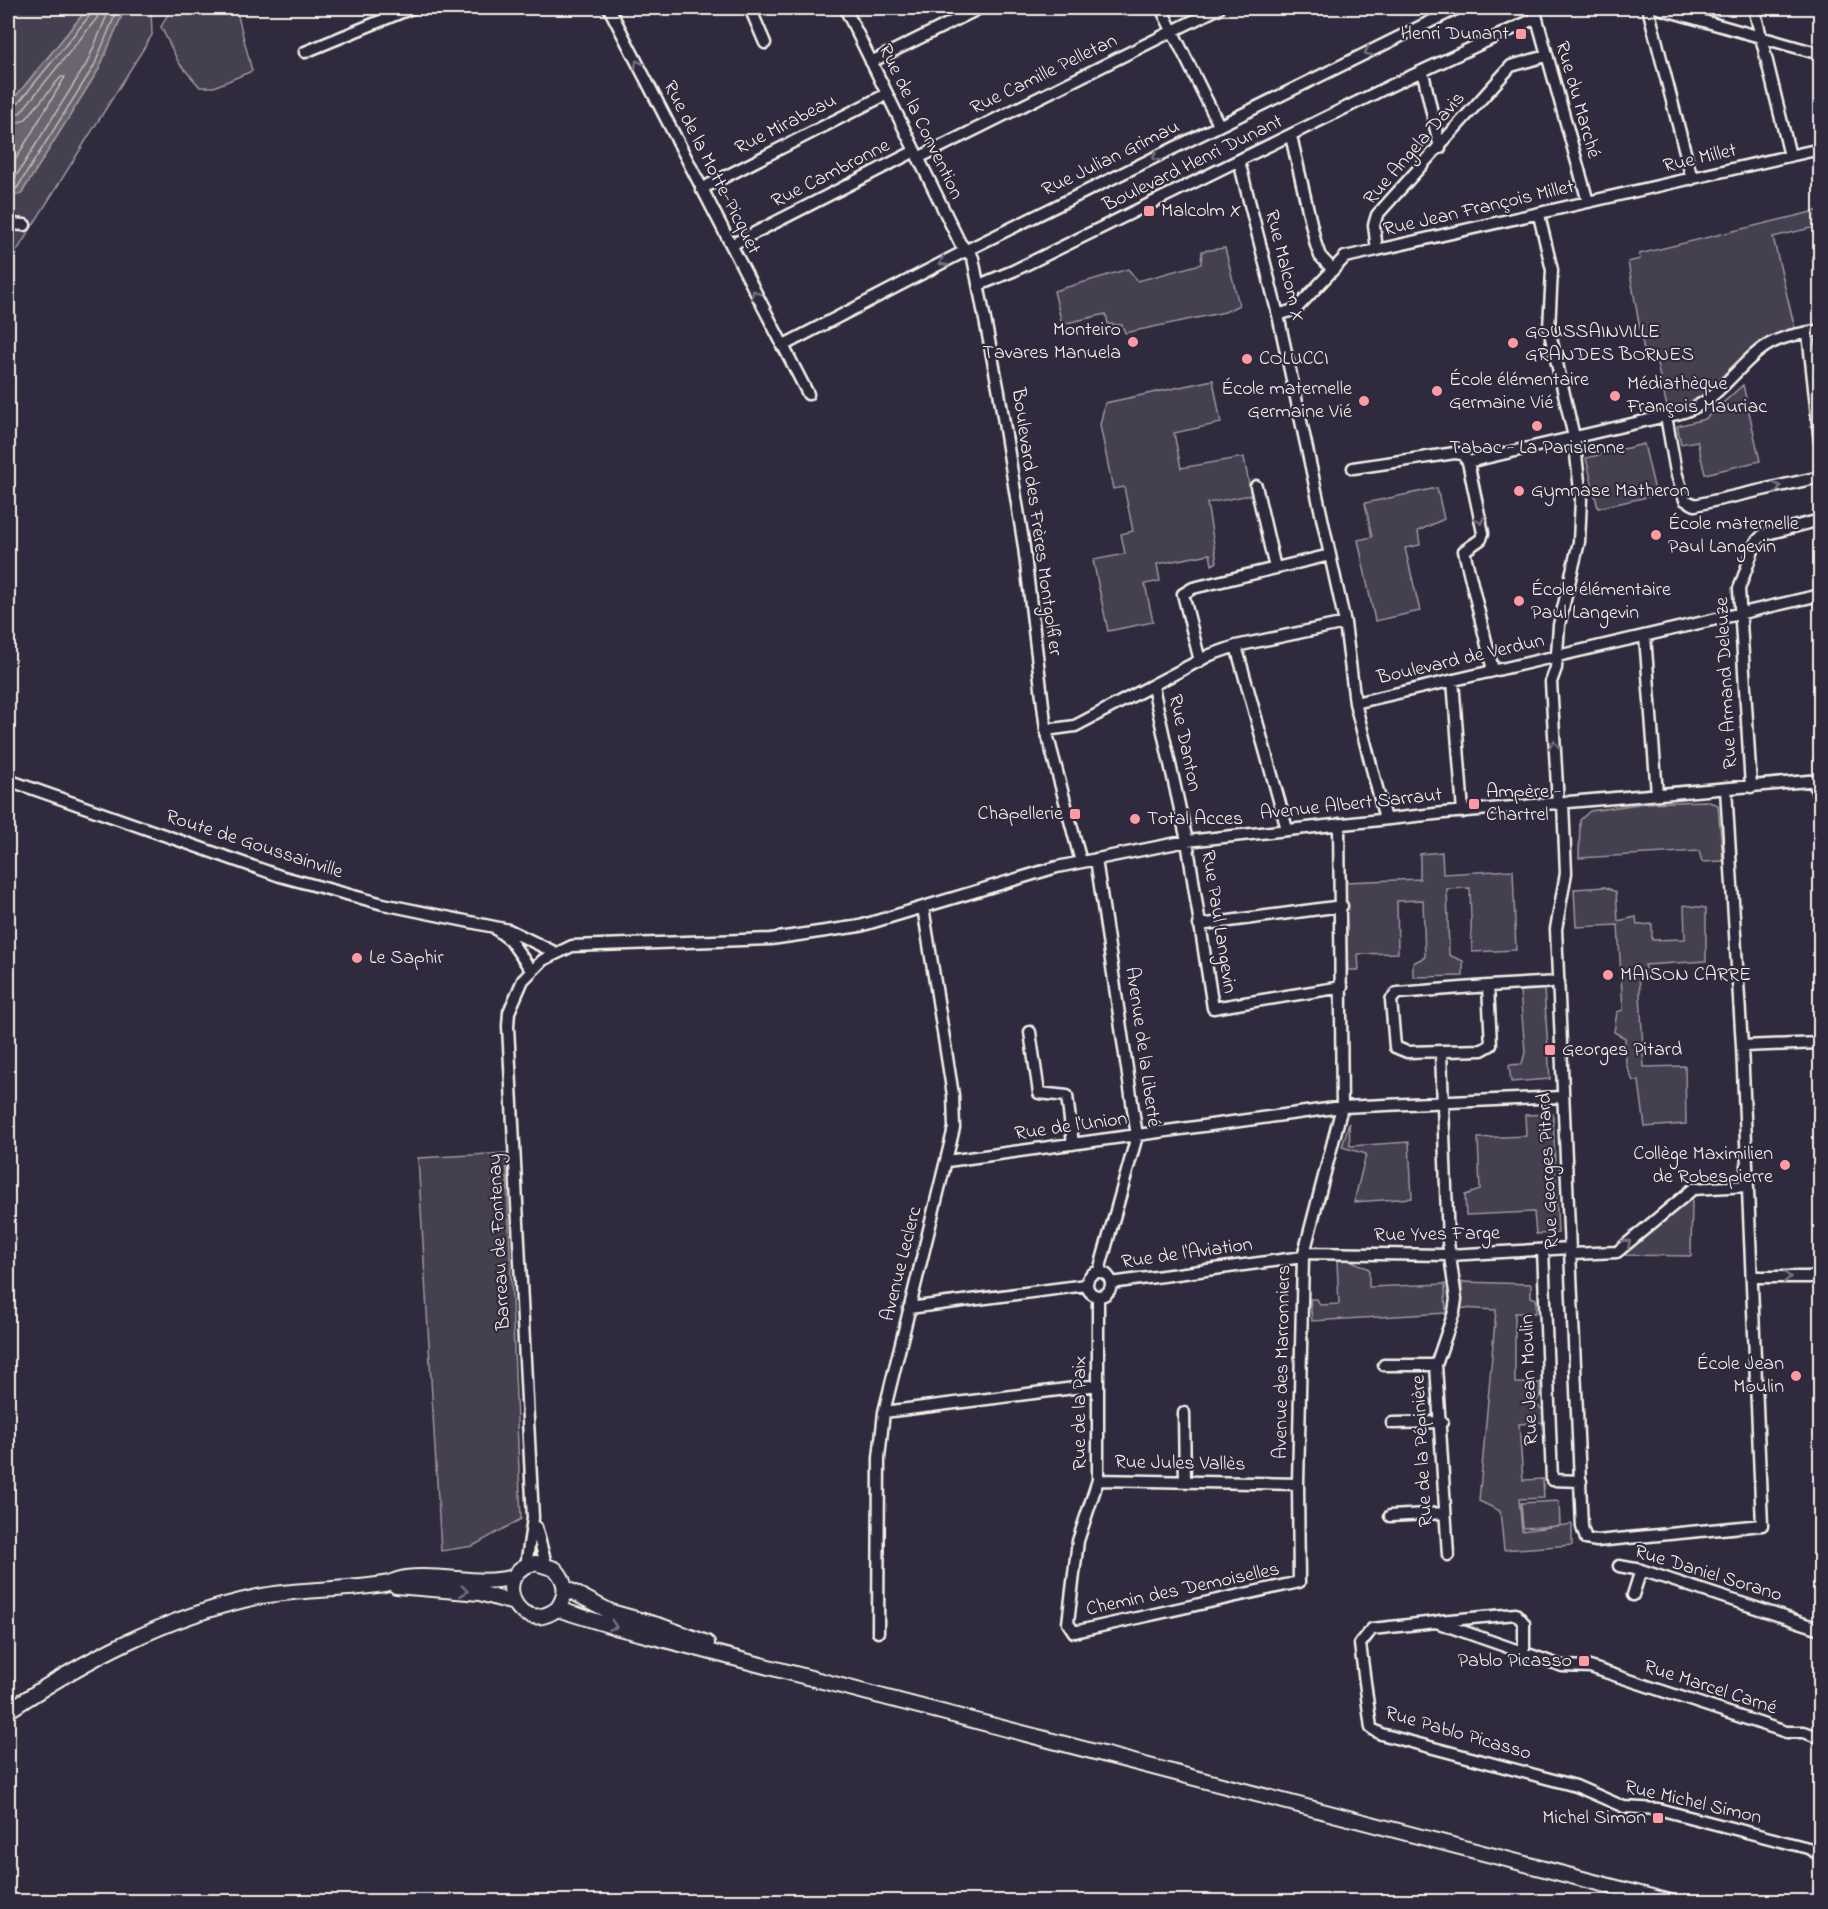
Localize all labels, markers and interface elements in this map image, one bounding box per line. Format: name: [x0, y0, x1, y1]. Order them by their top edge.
place label: Henri Dunant: [1400, 20, 1509, 49]
street label: Rue Camille Pelletan: [966, 27, 1123, 123]
marker: Henri Dunant: [1514, 27, 1528, 41]
street label: Rue du Marché: [1546, 38, 1608, 162]
street label: Rue de la Convention: [870, 39, 970, 205]
one-way arrow: [1364, 44, 1375, 56]
one-way arrow: [633, 60, 645, 71]
street label: Rue de la Motte-Picquet: [655, 76, 767, 260]
street label: Rue Angela Davis: [1357, 86, 1474, 213]
street label: Rue Mirabeau: [730, 87, 842, 163]
street label: Boulevard Henri Dunant: [1097, 108, 1288, 221]
street label: Rue Julian Grimau: [1037, 113, 1185, 205]
street label: Rue Cambronne: [767, 132, 895, 216]
street label: Rue Millet: [1660, 136, 1740, 182]
one-way arrow: [1152, 150, 1162, 161]
street label: Rue Jean François Millet: [1381, 173, 1578, 245]
place label: Malcolm X: [1161, 197, 1242, 226]
marker: Malcolm X: [1142, 204, 1156, 218]
street label: Rue Malcom X: [1256, 207, 1312, 325]
one-way arrow: [939, 255, 950, 266]
one-way arrow: [751, 289, 763, 300]
place label: Monteiro Tavares Manuela: [983, 316, 1121, 368]
place label: GOUSSAINVILLE GRANDES BORNES: [1525, 318, 1694, 370]
marker: Monteiro Tavares Manuela: [1126, 335, 1140, 349]
marker: GOUSSAINVILLE GRANDES BORNES: [1506, 336, 1520, 350]
place label: COLUCCI: [1259, 345, 1329, 374]
marker: COLUCCI: [1240, 352, 1254, 366]
place label: École élémentaire Germaine Vié: [1449, 366, 1589, 418]
place label: Médiathèque François Mauriac: [1626, 370, 1767, 422]
place label: École maternelle Germaine Vié: [1221, 375, 1352, 427]
marker: École élémentaire Germaine Vié: [1430, 384, 1444, 398]
street label: Boulevard des Frères Montgolfier: [1002, 385, 1069, 659]
marker: Médiathèque François Mauriac: [1608, 389, 1622, 403]
marker: École maternelle Germaine Vié: [1357, 394, 1371, 408]
marker: Tabac - La Parisienne: [1530, 419, 1544, 433]
place label: Tabac - La Parisienne: [1449, 434, 1625, 463]
place label: Gymnase Matheron: [1531, 477, 1690, 506]
one-way arrow: [1772, 482, 1782, 495]
marker: Gymnase Matheron: [1512, 484, 1526, 498]
place label: École maternelle Paul Langevin: [1668, 510, 1799, 563]
one-way arrow: [1473, 514, 1486, 524]
marker: École maternelle Paul Langevin: [1649, 528, 1663, 542]
place label: École élémentaire Paul Langevin: [1531, 576, 1671, 629]
marker: École élémentaire Paul Langevin: [1512, 594, 1526, 608]
street label: Rue Armand Deleuze: [1708, 596, 1746, 770]
street label: Boulevard de Verdun: [1374, 627, 1548, 694]
street label: Rue Danton: [1160, 692, 1208, 794]
one-way arrow: [1548, 741, 1561, 750]
place label: Ampère - Chartrel: [1486, 778, 1561, 830]
street label: Avenue Albert Sarraut: [1259, 781, 1444, 829]
marker: Ampère - Chartrel: [1467, 797, 1481, 811]
place label: Chapellerie: [977, 800, 1063, 829]
street label: Route de Goussainville: [162, 803, 346, 887]
place label: Total Acces: [1147, 805, 1243, 834]
marker: Chapellerie: [1068, 807, 1082, 821]
marker: Total Acces: [1128, 812, 1142, 826]
street label: Rue Paul Langevin: [1191, 848, 1244, 996]
place label: Le Saphir: [369, 944, 444, 973]
marker: Le Saphir: [350, 951, 364, 965]
place label: MAISON CARRE: [1620, 961, 1751, 990]
street label: Avenue de la Liberté: [1116, 965, 1168, 1129]
marker: MAISON CARRE: [1601, 968, 1615, 982]
place label: Georges Pitard: [1562, 1036, 1682, 1066]
marker: Georges Pitard: [1543, 1043, 1557, 1057]
street label: Rue Georges Pitard: [1530, 1092, 1569, 1250]
street label: Rue de l'Union: [1013, 1105, 1129, 1149]
place label: Collège Maximilien de Robespierre: [1633, 1140, 1773, 1192]
street label: Barreau de Fontenay: [481, 1153, 519, 1332]
marker: Collège Maximilien de Robespierre: [1778, 1158, 1792, 1172]
street label: Avenue Leclerc: [874, 1203, 930, 1324]
street label: Rue Yves Farge: [1374, 1219, 1500, 1252]
street label: Rue de l'Aviation: [1120, 1230, 1255, 1278]
one-way arrow: [1620, 1240, 1631, 1251]
street label: Avenue des Marronniers: [1267, 1264, 1299, 1460]
one-way arrow: [1782, 1271, 1791, 1283]
street label: Rue Jean Moulin: [1513, 1314, 1547, 1446]
place label: École Jean Moulin: [1697, 1350, 1784, 1402]
street label: Rue de la Paix: [1066, 1356, 1095, 1470]
marker: École Jean Moulin: [1789, 1369, 1803, 1383]
street label: Rue de la Pépinière: [1405, 1374, 1441, 1528]
street label: Rue Jules Vallès: [1114, 1448, 1246, 1480]
street label: Rue Daniel Sorano: [1631, 1538, 1785, 1610]
street label: Chemin des Demoiselles: [1084, 1555, 1282, 1625]
one-way arrow: [460, 1584, 469, 1596]
one-way arrow: [607, 1619, 618, 1631]
place label: Pablo Picasso: [1458, 1647, 1572, 1676]
street label: Rue Marcel Carné: [1640, 1653, 1780, 1723]
marker: Pablo Picasso: [1577, 1654, 1591, 1668]
street label: Rue Pablo Picasso: [1382, 1699, 1534, 1769]
street label: Rue Michel Simon: [1622, 1773, 1765, 1833]
place label: Michel Simon: [1542, 1804, 1646, 1833]
marker: Michel Simon: [1651, 1811, 1665, 1825]

